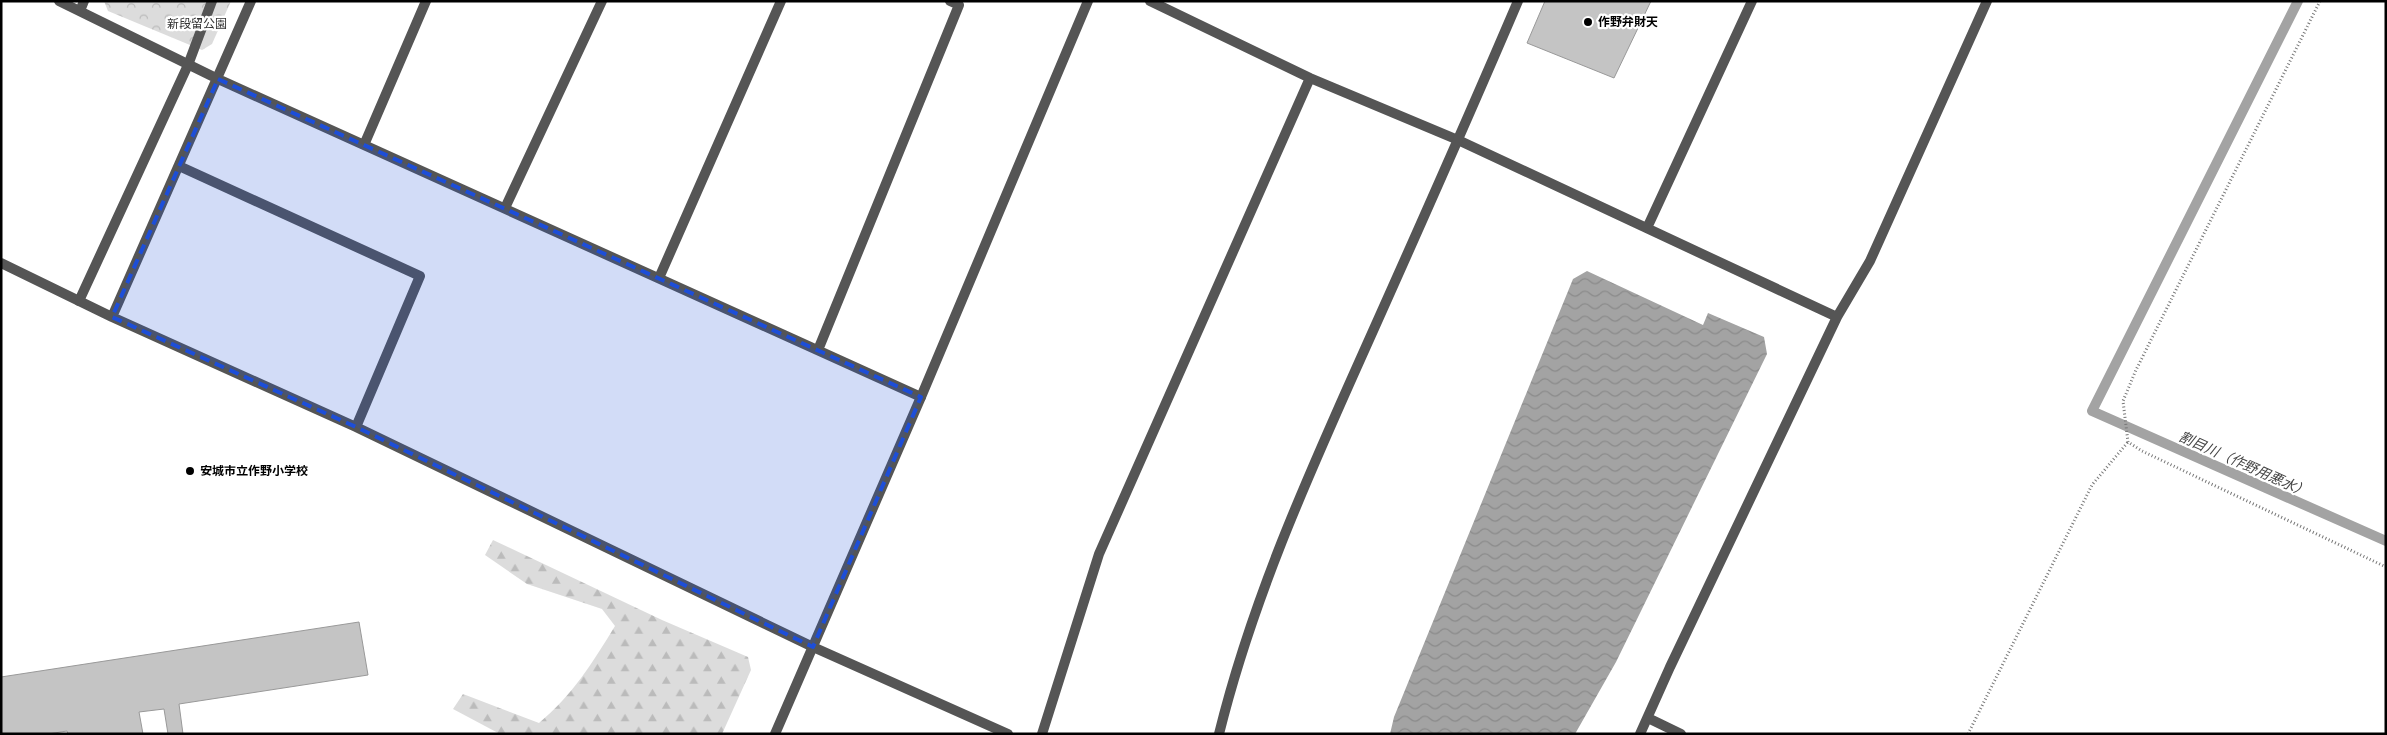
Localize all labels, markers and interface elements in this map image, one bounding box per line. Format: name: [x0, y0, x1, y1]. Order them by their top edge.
place label: 作野弁財天: [1598, 14, 1658, 29]
park label: 新段留公園: [167, 16, 227, 31]
marker: 作野弁財天: [1582, 16, 1594, 28]
water label: 割目川（作野用悪水）: [2176, 427, 2312, 501]
place label: 安城市立作野小学校: [200, 463, 308, 478]
marker: 安城市立作野小学校: [184, 465, 196, 477]

